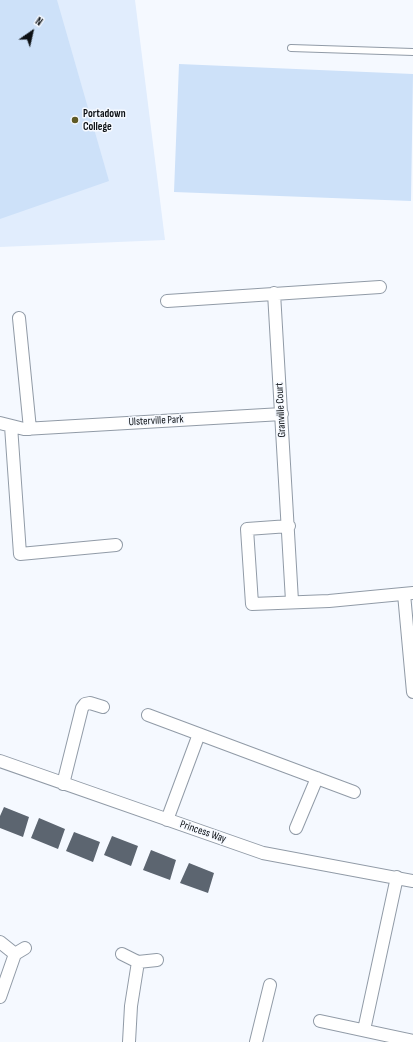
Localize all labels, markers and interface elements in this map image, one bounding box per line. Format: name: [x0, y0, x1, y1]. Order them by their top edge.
north arrow: [12, 12, 52, 52]
text: N: [33, 15, 45, 29]
place label: Portadown College: [83, 107, 126, 133]
marker: Portadown College: [70, 115, 80, 125]
street label: Granville Court: [273, 382, 289, 438]
street label: Ulsterville Park: [128, 413, 184, 429]
street label: Princess Way: [178, 818, 228, 846]

